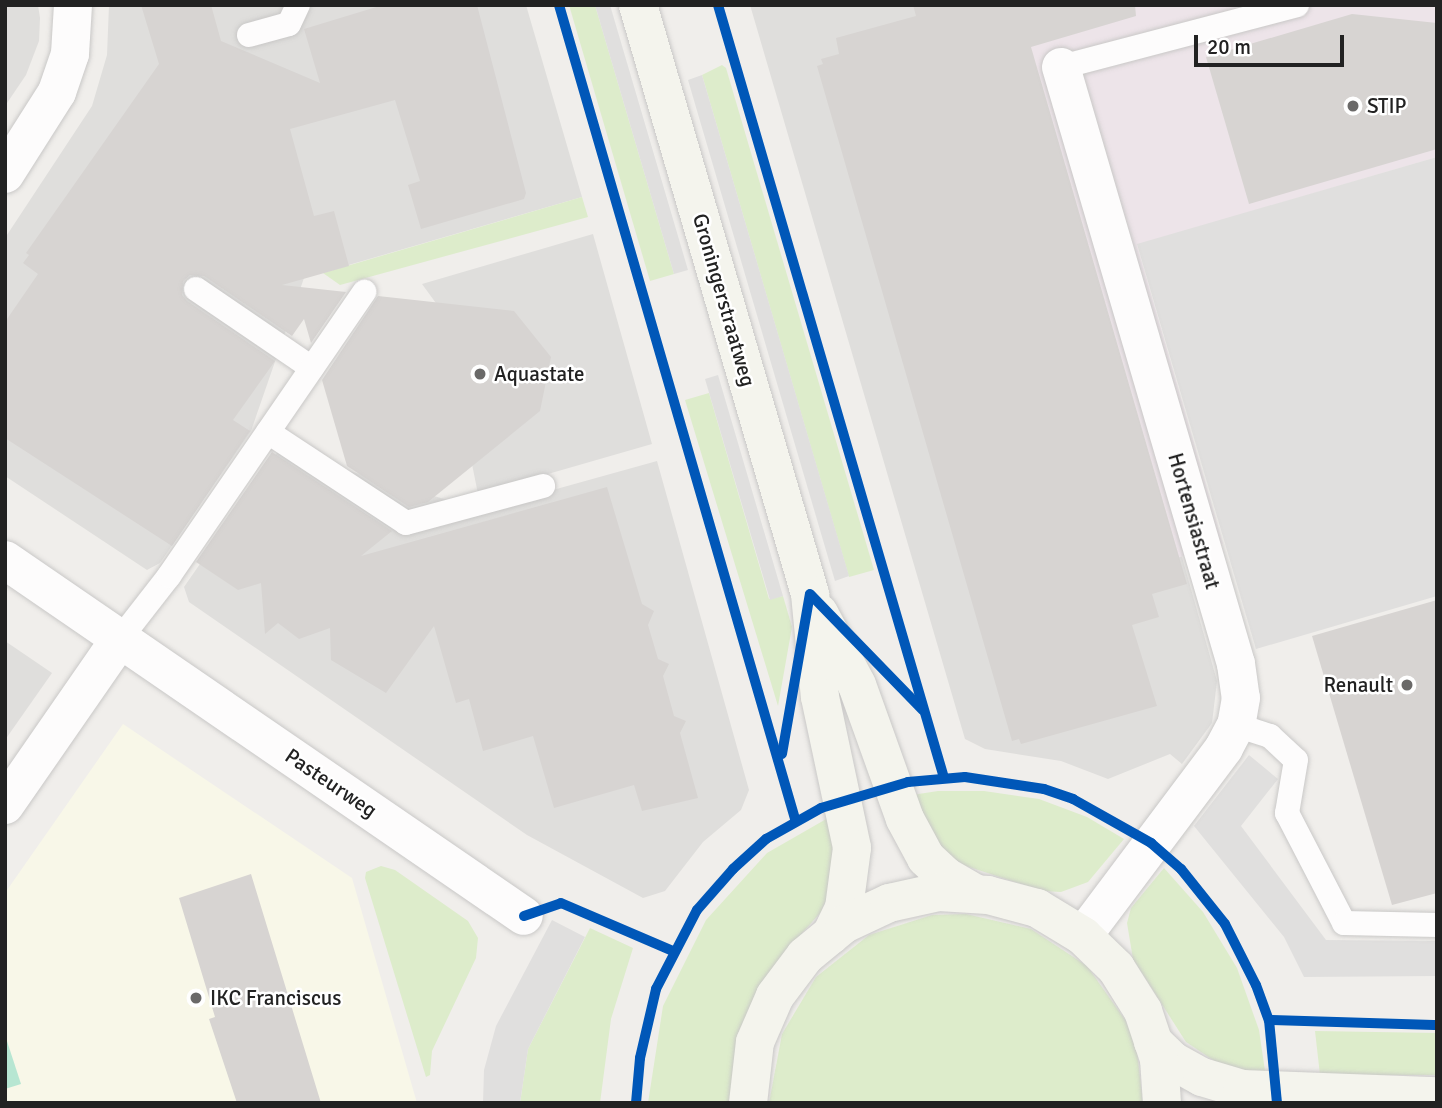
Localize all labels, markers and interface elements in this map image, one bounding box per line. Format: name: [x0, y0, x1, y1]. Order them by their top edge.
scale bar: [1197, 21, 1348, 65]
text: 20 m: [1207, 34, 1251, 60]
place label: STIP: [1367, 93, 1407, 119]
marker: STIP: [1345, 98, 1361, 114]
street label: Groningerstraatweg: [687, 211, 761, 389]
place label: Aquastate: [494, 361, 585, 387]
marker: Aquastate: [472, 366, 488, 382]
street label: Hortensiastraat: [1163, 450, 1225, 592]
place label: Renault: [1323, 672, 1393, 698]
marker: Renault: [1399, 677, 1415, 693]
street label: Pasteurweg: [280, 743, 382, 823]
place label: IKC Franciscus: [210, 985, 341, 1011]
marker: IKC Franciscus: [188, 990, 204, 1006]

